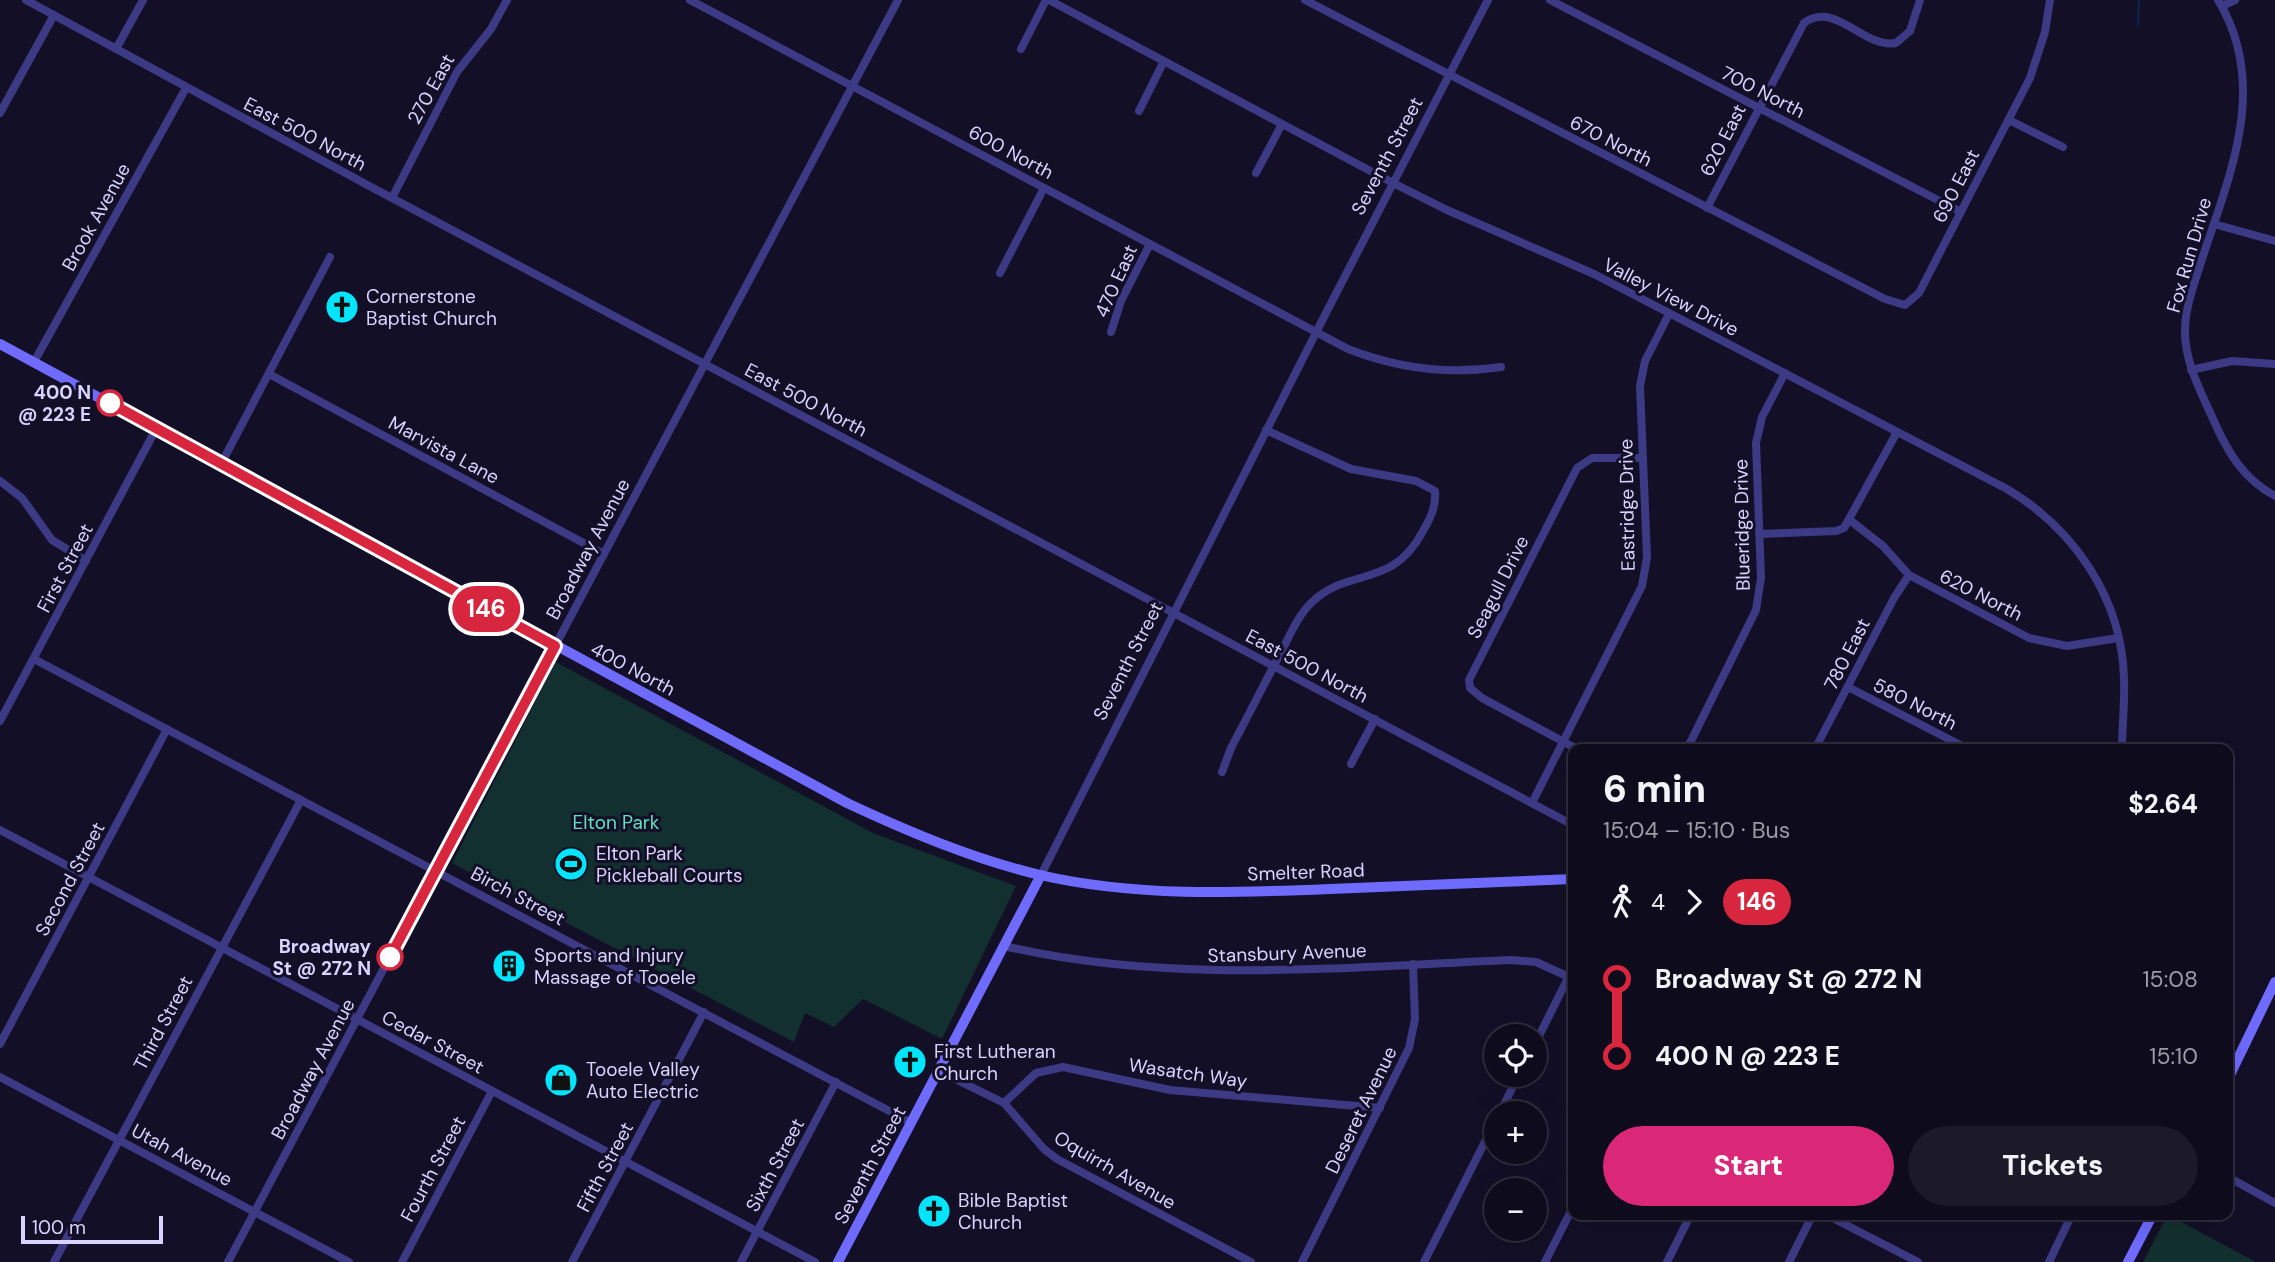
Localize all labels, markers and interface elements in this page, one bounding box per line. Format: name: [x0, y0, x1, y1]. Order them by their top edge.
street label: 270 East: [402, 50, 460, 128]
street label: 700 North: [1717, 60, 1809, 124]
street label: East 500 North: [239, 91, 371, 177]
street label: Seventh Street: [1345, 93, 1429, 219]
street label: 620 East: [1694, 100, 1752, 180]
street label: 670 North: [1566, 110, 1656, 172]
street label: 600 North: [964, 119, 1058, 185]
street label: 690 East: [1927, 145, 1985, 227]
street label: Brook Avenue: [56, 159, 136, 275]
street label: Fox Run Drive: [2161, 195, 2217, 315]
street label: 470 East: [1089, 241, 1143, 321]
street label: Valley View Drive: [1599, 252, 1743, 342]
place label: Cornerstone Baptist Church: [366, 284, 497, 331]
church icon: Cornerstone Baptist Church: [323, 288, 361, 326]
street label: East 500 North: [740, 357, 872, 443]
place label: 400 N @ 223 E: [18, 380, 91, 427]
marker: 400 N @ 223 E: [97, 390, 123, 416]
street label: Marvista Lane: [384, 410, 504, 490]
street label: Eastridge Drive: [1613, 439, 1641, 571]
street label: Blueridge Drive: [1728, 459, 1756, 591]
street label: Broadway Avenue: [540, 474, 636, 624]
street label: First Street: [31, 519, 99, 617]
street label: Seagull Drive: [1461, 531, 1535, 643]
street label: 620 North: [1935, 563, 2027, 627]
line badge: 146: [446, 586, 526, 632]
text: 146: [466, 593, 506, 624]
street label: Seventh Street: [1087, 597, 1169, 725]
street label: 780 East: [1818, 614, 1876, 694]
street label: East 500 North: [1241, 623, 1373, 709]
street label: 400 North: [586, 636, 680, 702]
street label: 580 North: [1869, 672, 1961, 736]
text: 6 min: [1603, 764, 1706, 814]
text: $2.64: [2128, 787, 2198, 821]
park label: Elton Park: [573, 810, 660, 835]
text: 15:04 – 15:10 · Bus: [1603, 815, 1790, 845]
street label: Second Street: [29, 818, 111, 940]
place label: Elton Park Pickleball Courts: [596, 841, 743, 888]
sports icon: Elton Park Pickleball Courts: [552, 845, 590, 883]
street label: Smelter Road: [1247, 857, 1365, 887]
street label: Birch Street: [466, 861, 570, 931]
icon: walk: [1603, 883, 1641, 921]
icon: forward: [1675, 883, 1713, 921]
text: 146: [1737, 886, 1777, 917]
text: 4: [1651, 887, 1665, 917]
place label: Broadway St @ 272 N: [272, 934, 372, 981]
street label: Stansbury Avenue: [1207, 938, 1367, 968]
place label: Sports and Injury Massage of Tooele: [534, 943, 696, 990]
marker: Broadway St @ 272 N: [377, 944, 403, 970]
building icon: Sports and Injury Massage of Tooele: [490, 947, 528, 985]
text: Broadway St @ 272 N: [1655, 962, 1922, 996]
text: 15:08: [2142, 964, 2198, 994]
street label: Third Street: [128, 971, 198, 1075]
street label: Broadway Avenue: [265, 994, 361, 1144]
street label: Cedar Street: [377, 1005, 489, 1079]
map controls: [1484, 1024, 1547, 1241]
button: locate: [1484, 1024, 1547, 1087]
place label: First Lutheran Church: [934, 1039, 1056, 1086]
text: 400 N @ 223 E: [1655, 1039, 1840, 1073]
text: 15:10: [2149, 1041, 2198, 1071]
street label: Deseret Avenue: [1319, 1042, 1403, 1178]
church icon: First Lutheran Church: [891, 1043, 929, 1081]
street label: Wasatch Way: [1127, 1052, 1249, 1094]
place label: Tooele Valley Auto Electric: [586, 1057, 700, 1104]
shop icon: Tooele Valley Auto Electric: [542, 1061, 580, 1099]
button: +: [1484, 1101, 1547, 1164]
street label: Seventh Street: [828, 1102, 912, 1228]
street label: Fourth Street: [395, 1112, 471, 1226]
street label: Sixth Street: [740, 1114, 810, 1216]
street label: Utah Avenue: [127, 1118, 237, 1192]
street label: Fifth Street: [571, 1118, 639, 1216]
street label: Oquirrh Avenue: [1050, 1125, 1180, 1215]
button: Start: [1603, 1126, 1894, 1206]
button: Tickets: [1908, 1126, 2198, 1206]
button: −: [1484, 1178, 1547, 1241]
place label: Bible Baptist Church: [958, 1188, 1068, 1235]
church icon: Bible Baptist Church: [915, 1192, 953, 1230]
scale bar: [21, 1213, 163, 1245]
text: 100 m: [32, 1215, 86, 1240]

